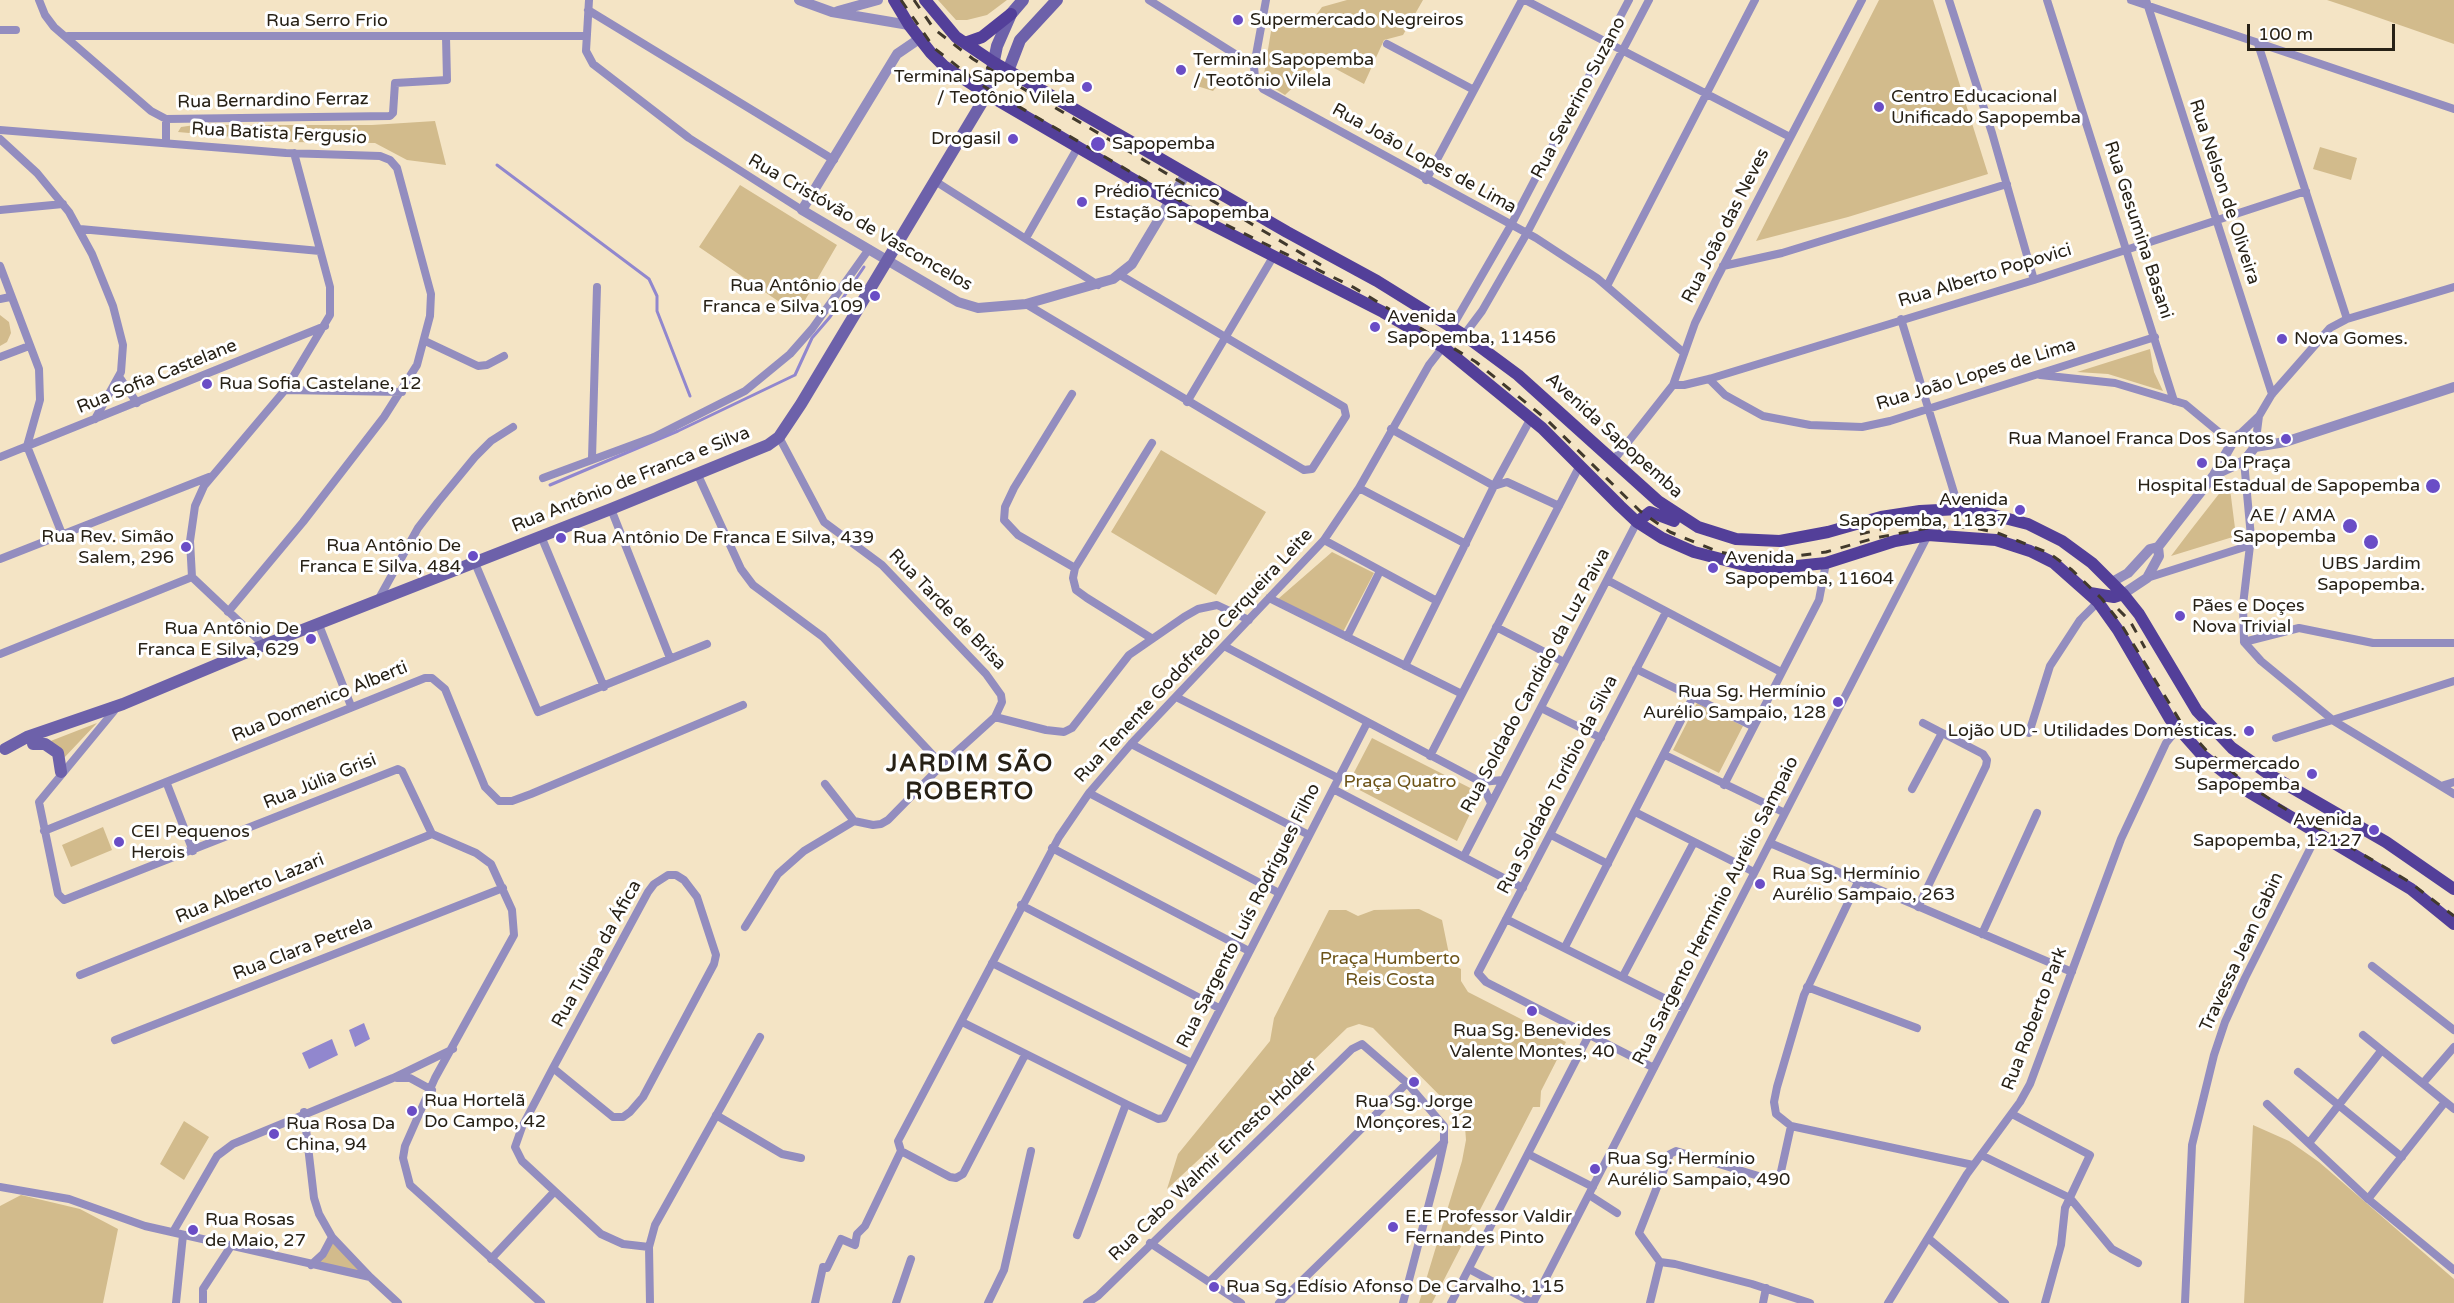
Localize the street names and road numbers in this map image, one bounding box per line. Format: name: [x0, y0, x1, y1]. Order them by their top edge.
street label: Rua Serro Frio: [266, 10, 388, 32]
street label: Rua Severino Suzano: [1527, 13, 1631, 183]
street label: Rua Bernardino Ferraz: [177, 89, 369, 113]
street label: Rua Nelson de Oliveira: [2184, 97, 2264, 287]
street label: Rua João Lopes de Lima: [1328, 99, 1520, 219]
street label: Rua Batista Fergusio: [191, 119, 367, 149]
street label: Rua Gesumina Basani: [2099, 138, 2177, 322]
street label: Rua João das Neves: [1678, 145, 1774, 307]
street label: Rua Cristóvão de Vasconcelos: [744, 150, 976, 296]
street label: Rua Alberto Popovici: [1896, 239, 2074, 313]
street label: Rua João Lopes de Lima: [1874, 334, 2078, 416]
street label: Rua Sofia Castelane: [74, 335, 240, 419]
street label: Avenida Sapopemba: [1541, 369, 1687, 503]
street label: Rua Antônio de Franca e Silva: [509, 422, 753, 538]
street label: Rua Tenente Godofredo Cerqueira Leite: [1070, 525, 1318, 787]
street label: Rua Tarde de Brisa: [884, 545, 1010, 675]
street label: Rua Soldado Candido da Luz Paiva: [1457, 545, 1615, 817]
street label: Rua Domenico Alberti: [229, 657, 411, 747]
street label: Rua Soldado Toríbio da Silva: [1493, 672, 1623, 898]
street label: Rua Júlia Grisi: [260, 750, 380, 814]
street label: Rua Sargento Hermínio Aurélio Sampaio: [1628, 753, 1804, 1069]
street label: Rua Sargento Luís Rodrigues Filho: [1173, 780, 1325, 1052]
street label: Rua Alberto Lazari: [173, 849, 327, 929]
street label: Travessa Jean Gabin: [2196, 869, 2288, 1035]
street label: Rua Tulipa da Áfica: [548, 877, 646, 1031]
street label: Rua Clara Petrela: [230, 912, 376, 986]
street label: Rua Roberto Park: [1998, 944, 2072, 1094]
street label: Rua Cabo Walmir Ernesto Holder: [1105, 1056, 1321, 1266]

